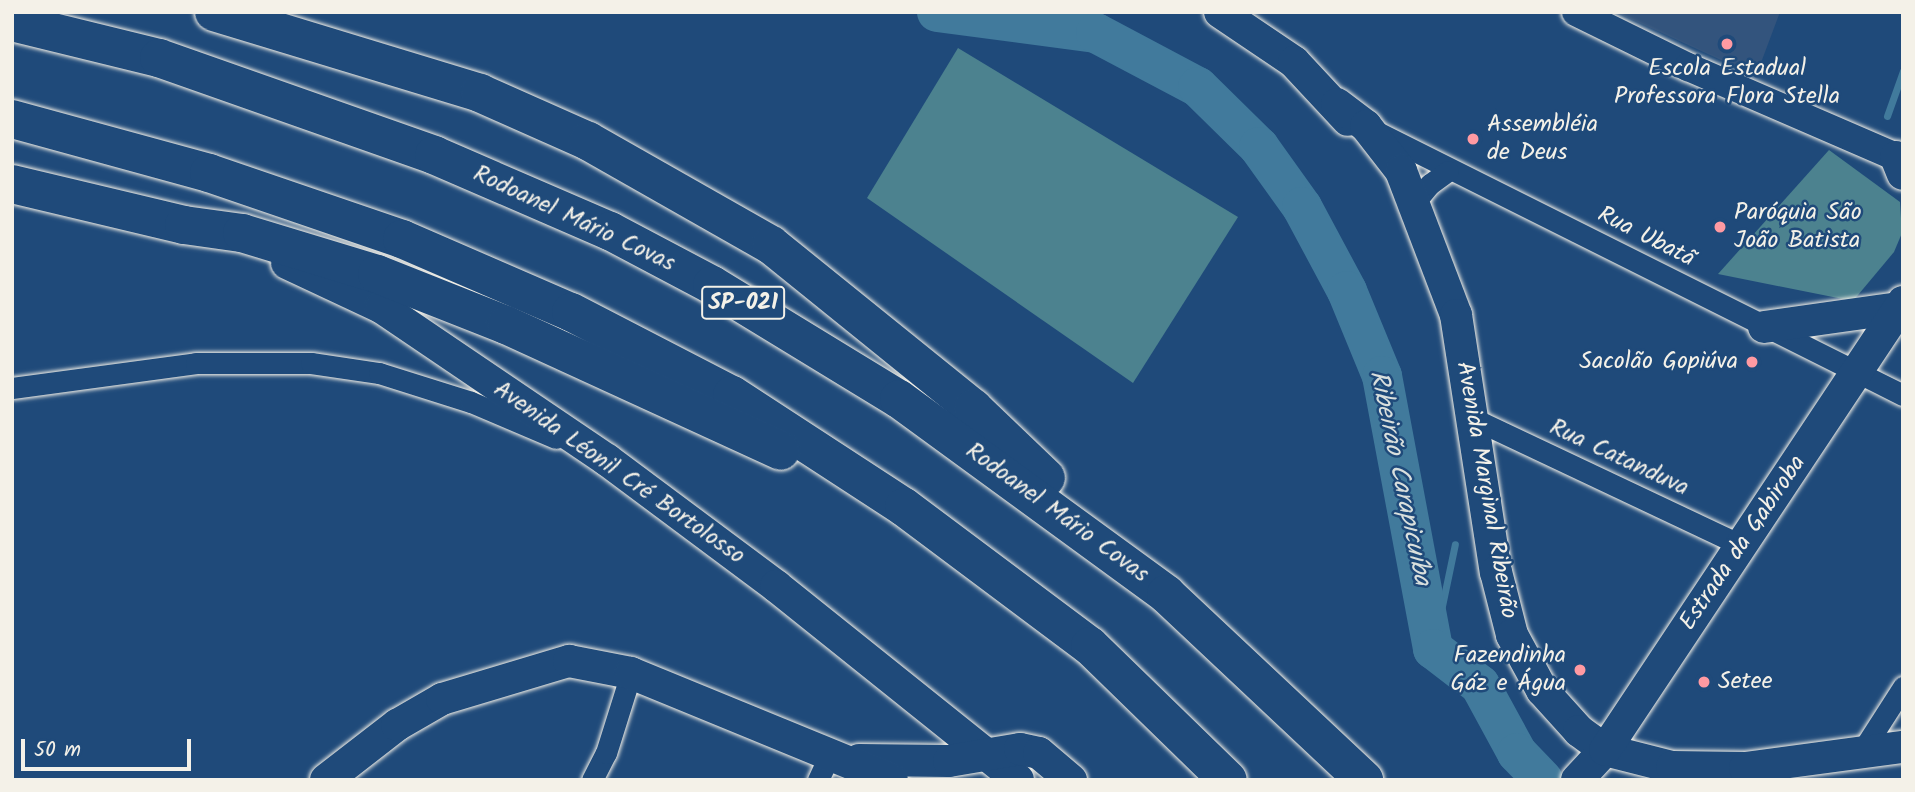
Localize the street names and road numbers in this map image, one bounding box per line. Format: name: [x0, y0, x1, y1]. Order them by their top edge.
street label: Rodoanel Mário Covas: [469, 160, 679, 278]
street label: Rua Ubatã: [1593, 200, 1699, 274]
road number: SP-021: [701, 284, 785, 322]
street label: Avenida Marginal Ribeirão: [1449, 359, 1523, 621]
street label: Avenida Léonil Cré Bortolosso: [488, 375, 750, 571]
street label: Rua Catanduva: [1545, 413, 1693, 503]
street label: Rodoanel Mário Covas: [960, 437, 1154, 589]
street label: Estrada da Gabiroba: [1674, 450, 1812, 636]

